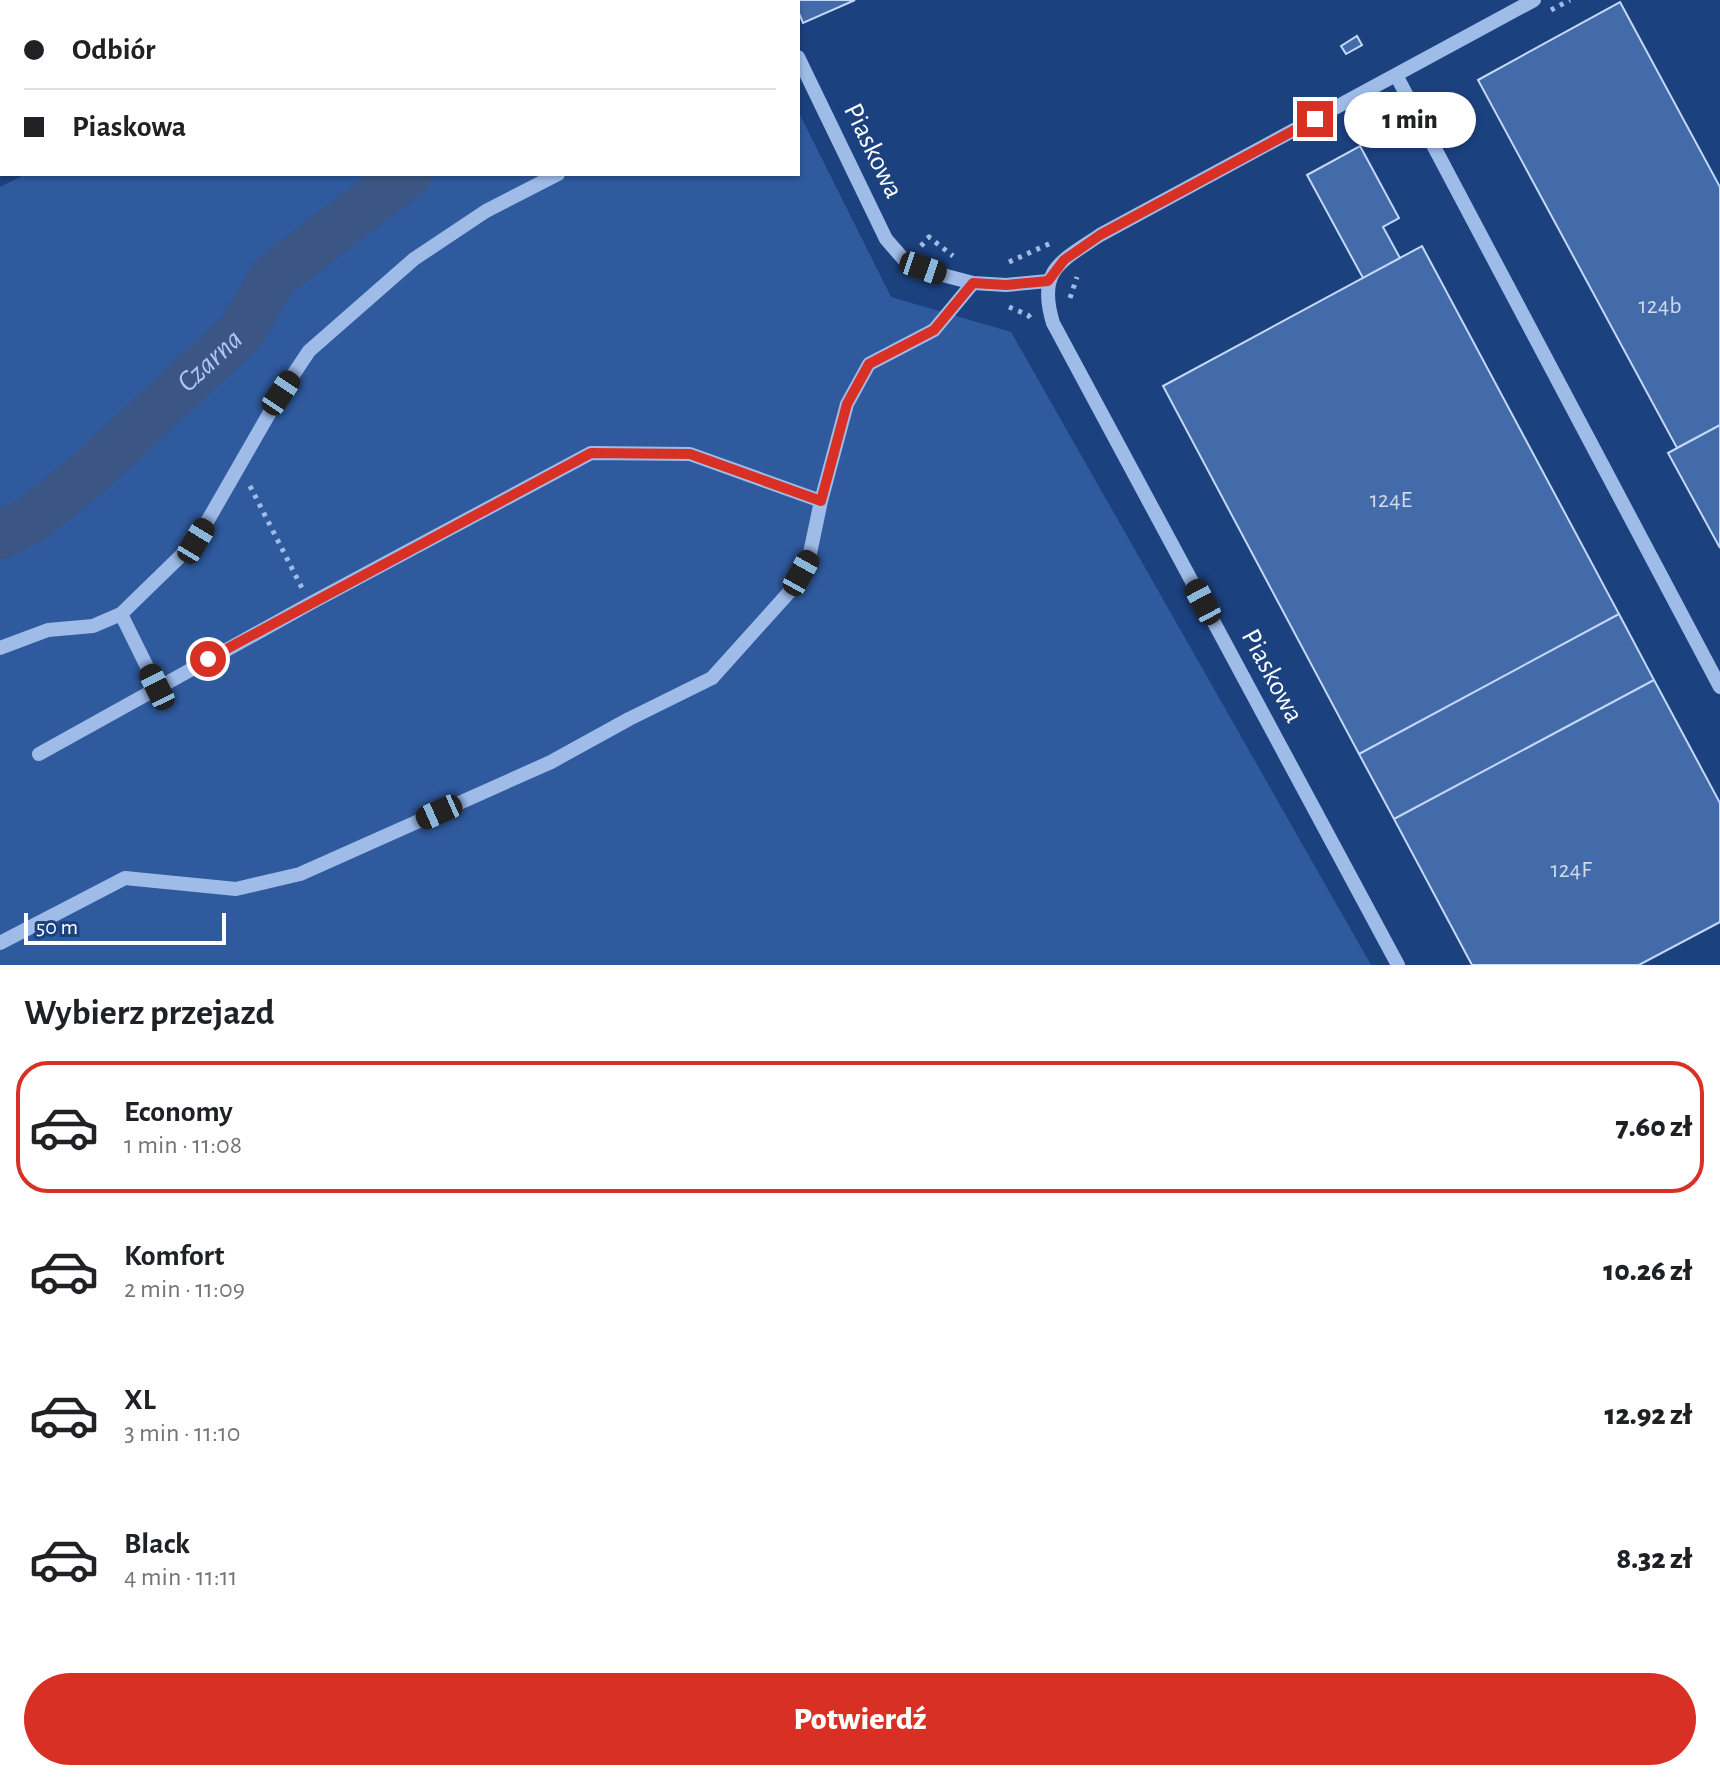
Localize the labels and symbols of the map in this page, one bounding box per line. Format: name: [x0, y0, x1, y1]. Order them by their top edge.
callout: 1 min: [1343, 91, 1475, 147]
street label: Piaskowa: [838, 99, 908, 203]
route end: [1297, 101, 1333, 137]
car: [896, 249, 950, 287]
house number: 124b: [1638, 294, 1682, 318]
water label: Czarna: [172, 324, 248, 398]
car: [258, 366, 304, 420]
house number: 124E: [1370, 488, 1413, 512]
car: [173, 514, 219, 568]
car: [779, 546, 823, 600]
car: [1181, 575, 1225, 629]
street label: Piaskowa: [1236, 625, 1308, 728]
route start: [190, 641, 226, 677]
car: [136, 660, 178, 714]
car: [412, 791, 466, 833]
house number: 124F: [1550, 858, 1592, 882]
scale bar: [24, 909, 226, 945]

